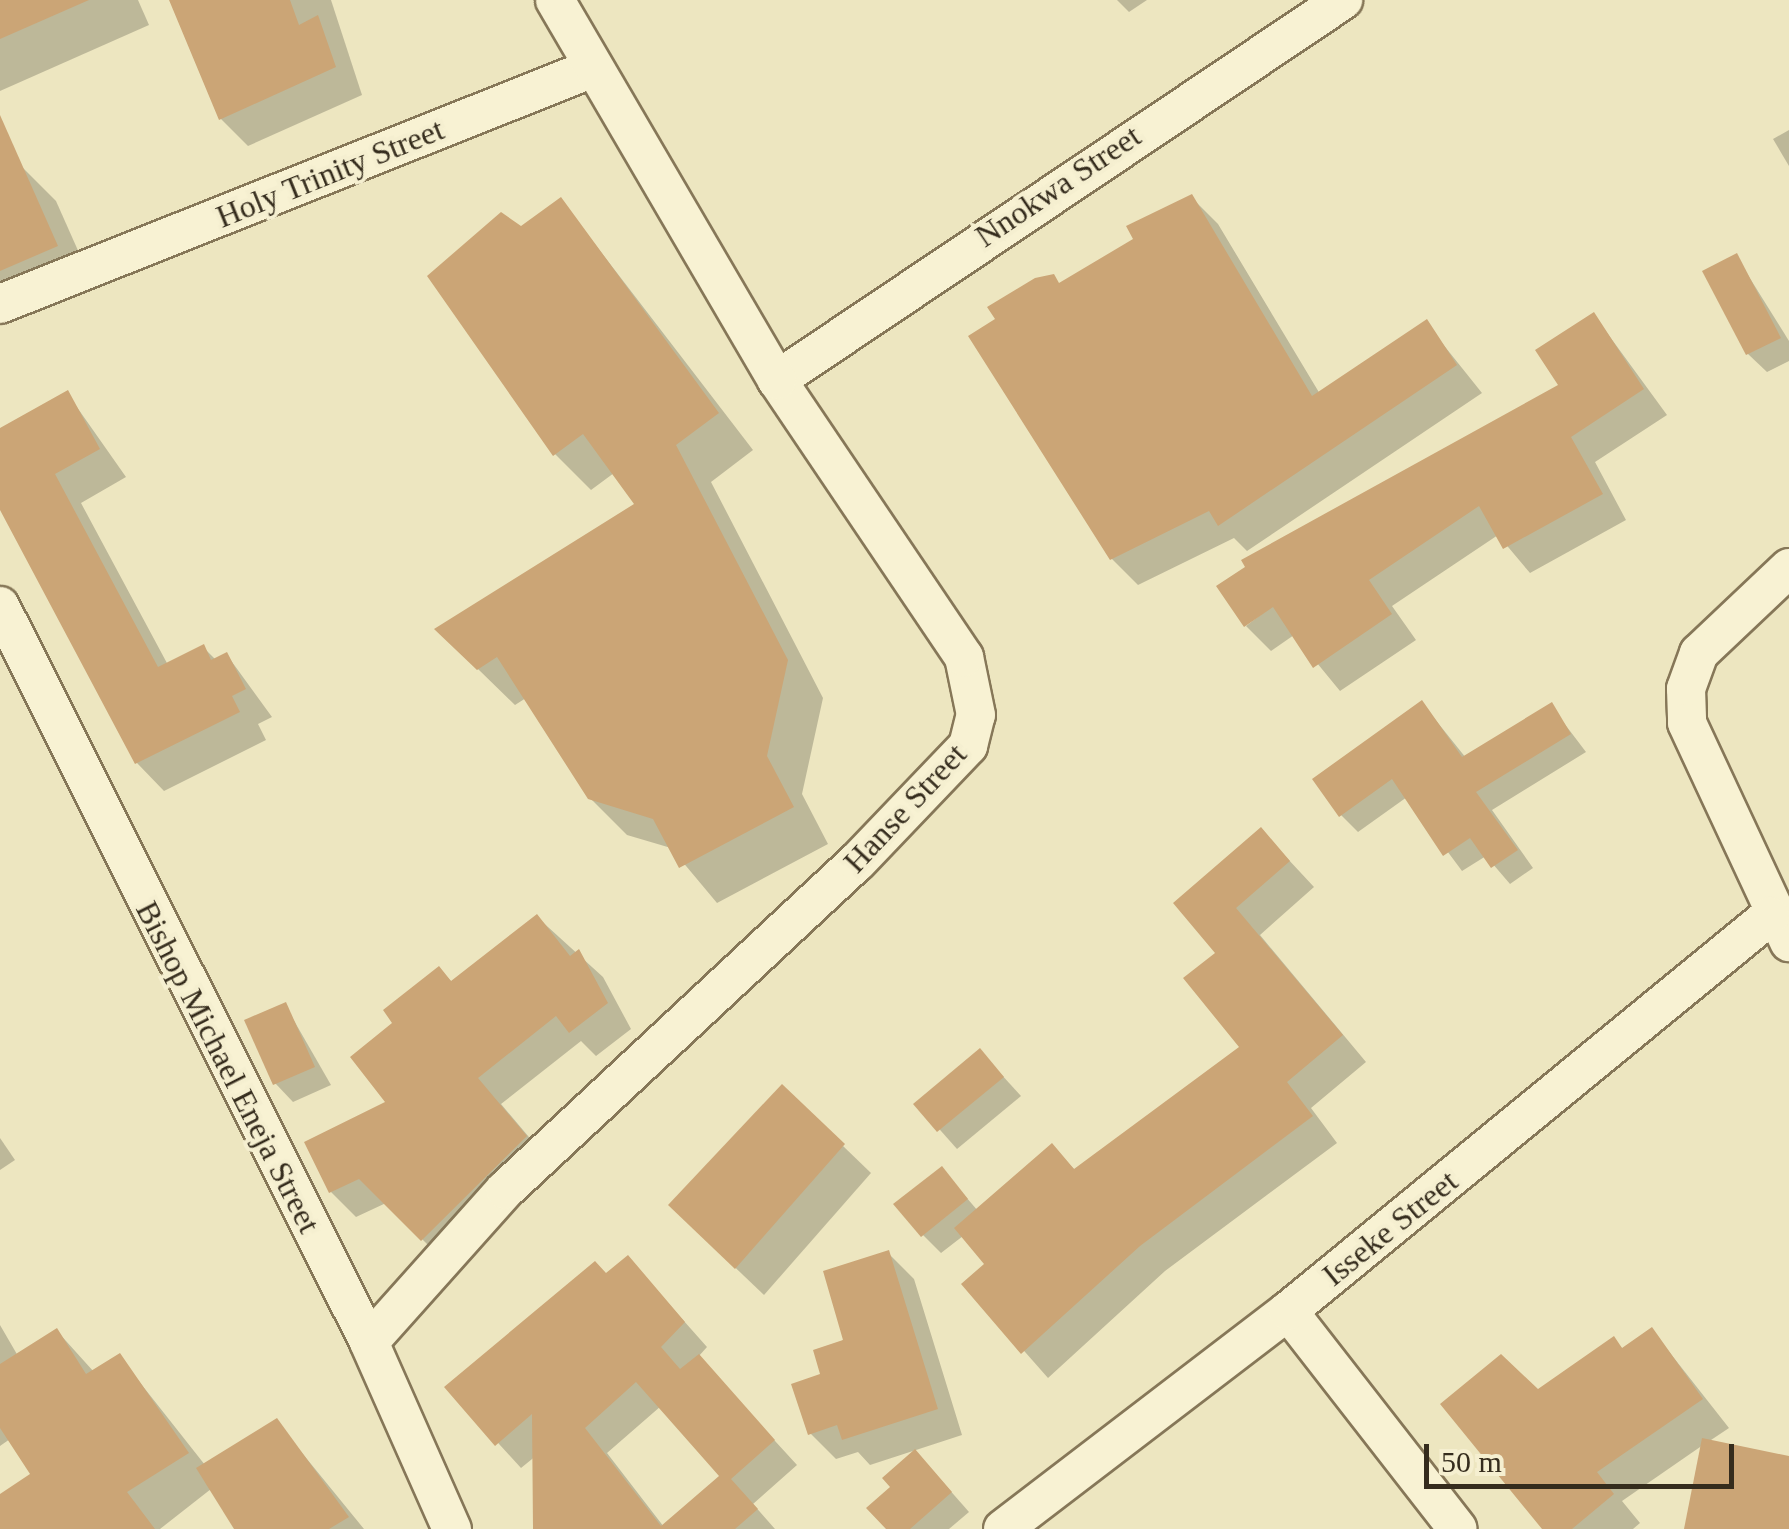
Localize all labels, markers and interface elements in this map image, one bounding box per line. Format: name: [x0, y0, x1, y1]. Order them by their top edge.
street label: Holy Trinity Street: [210, 110, 450, 236]
street label: Nnokwa Street: [968, 117, 1148, 255]
street label: Hanse Street: [836, 735, 974, 881]
street label: Bishop Michael Eneja Street: [128, 895, 328, 1239]
street label: Isseke Street: [1315, 1162, 1465, 1294]
scale bar: [1429, 1424, 1739, 1486]
text: 50 m: [1441, 1445, 1502, 1478]

